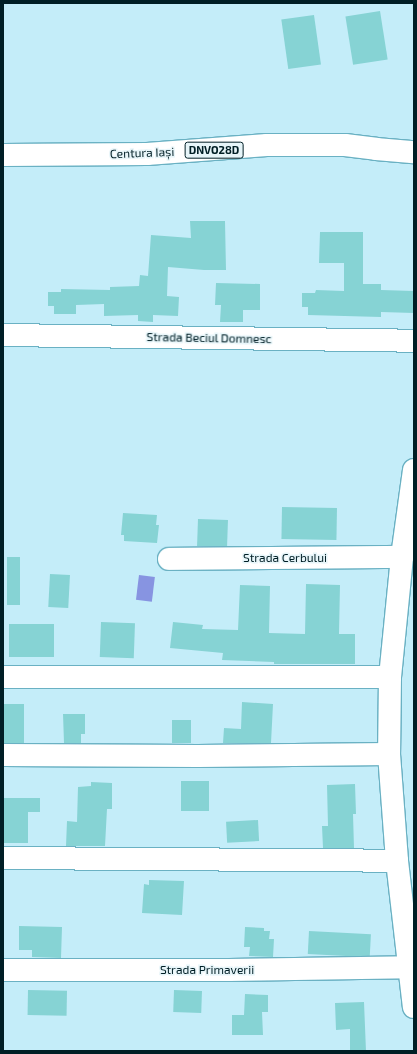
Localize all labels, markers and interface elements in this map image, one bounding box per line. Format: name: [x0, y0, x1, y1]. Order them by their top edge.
road number: DNVO28D: [184, 141, 244, 159]
street label: Centura Iași: [109, 145, 175, 161]
street label: Strada Beciul Domnesc: [146, 330, 272, 346]
street label: Strada Cerbului: [243, 551, 327, 565]
street label: Strada Primaverii: [160, 963, 254, 977]

